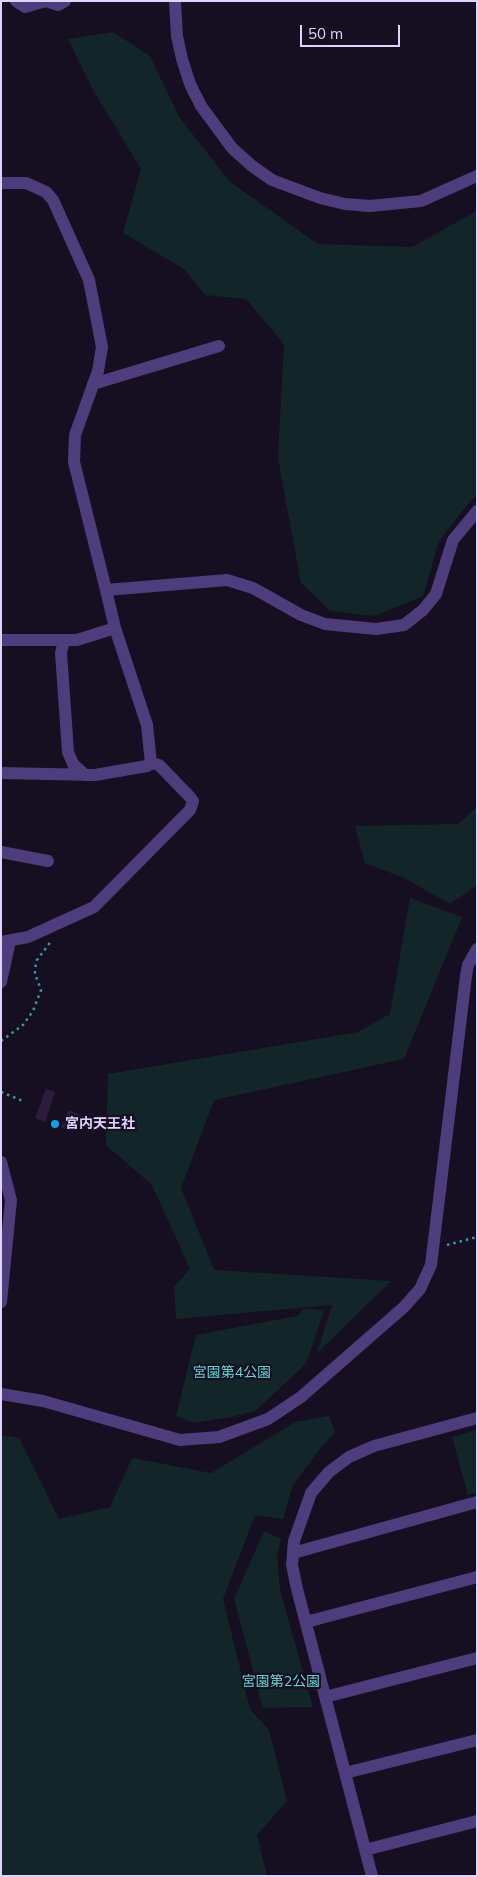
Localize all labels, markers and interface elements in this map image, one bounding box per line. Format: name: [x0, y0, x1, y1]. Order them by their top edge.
scale bar: [303, 15, 403, 47]
text: 50 m: [308, 24, 343, 43]
place label: 宮内天王社: [65, 1116, 135, 1132]
marker: 宮内天王社: [49, 1118, 61, 1130]
park label: 宮園第4公園: [193, 1365, 271, 1381]
park label: 宮園第2公園: [242, 1674, 320, 1690]

